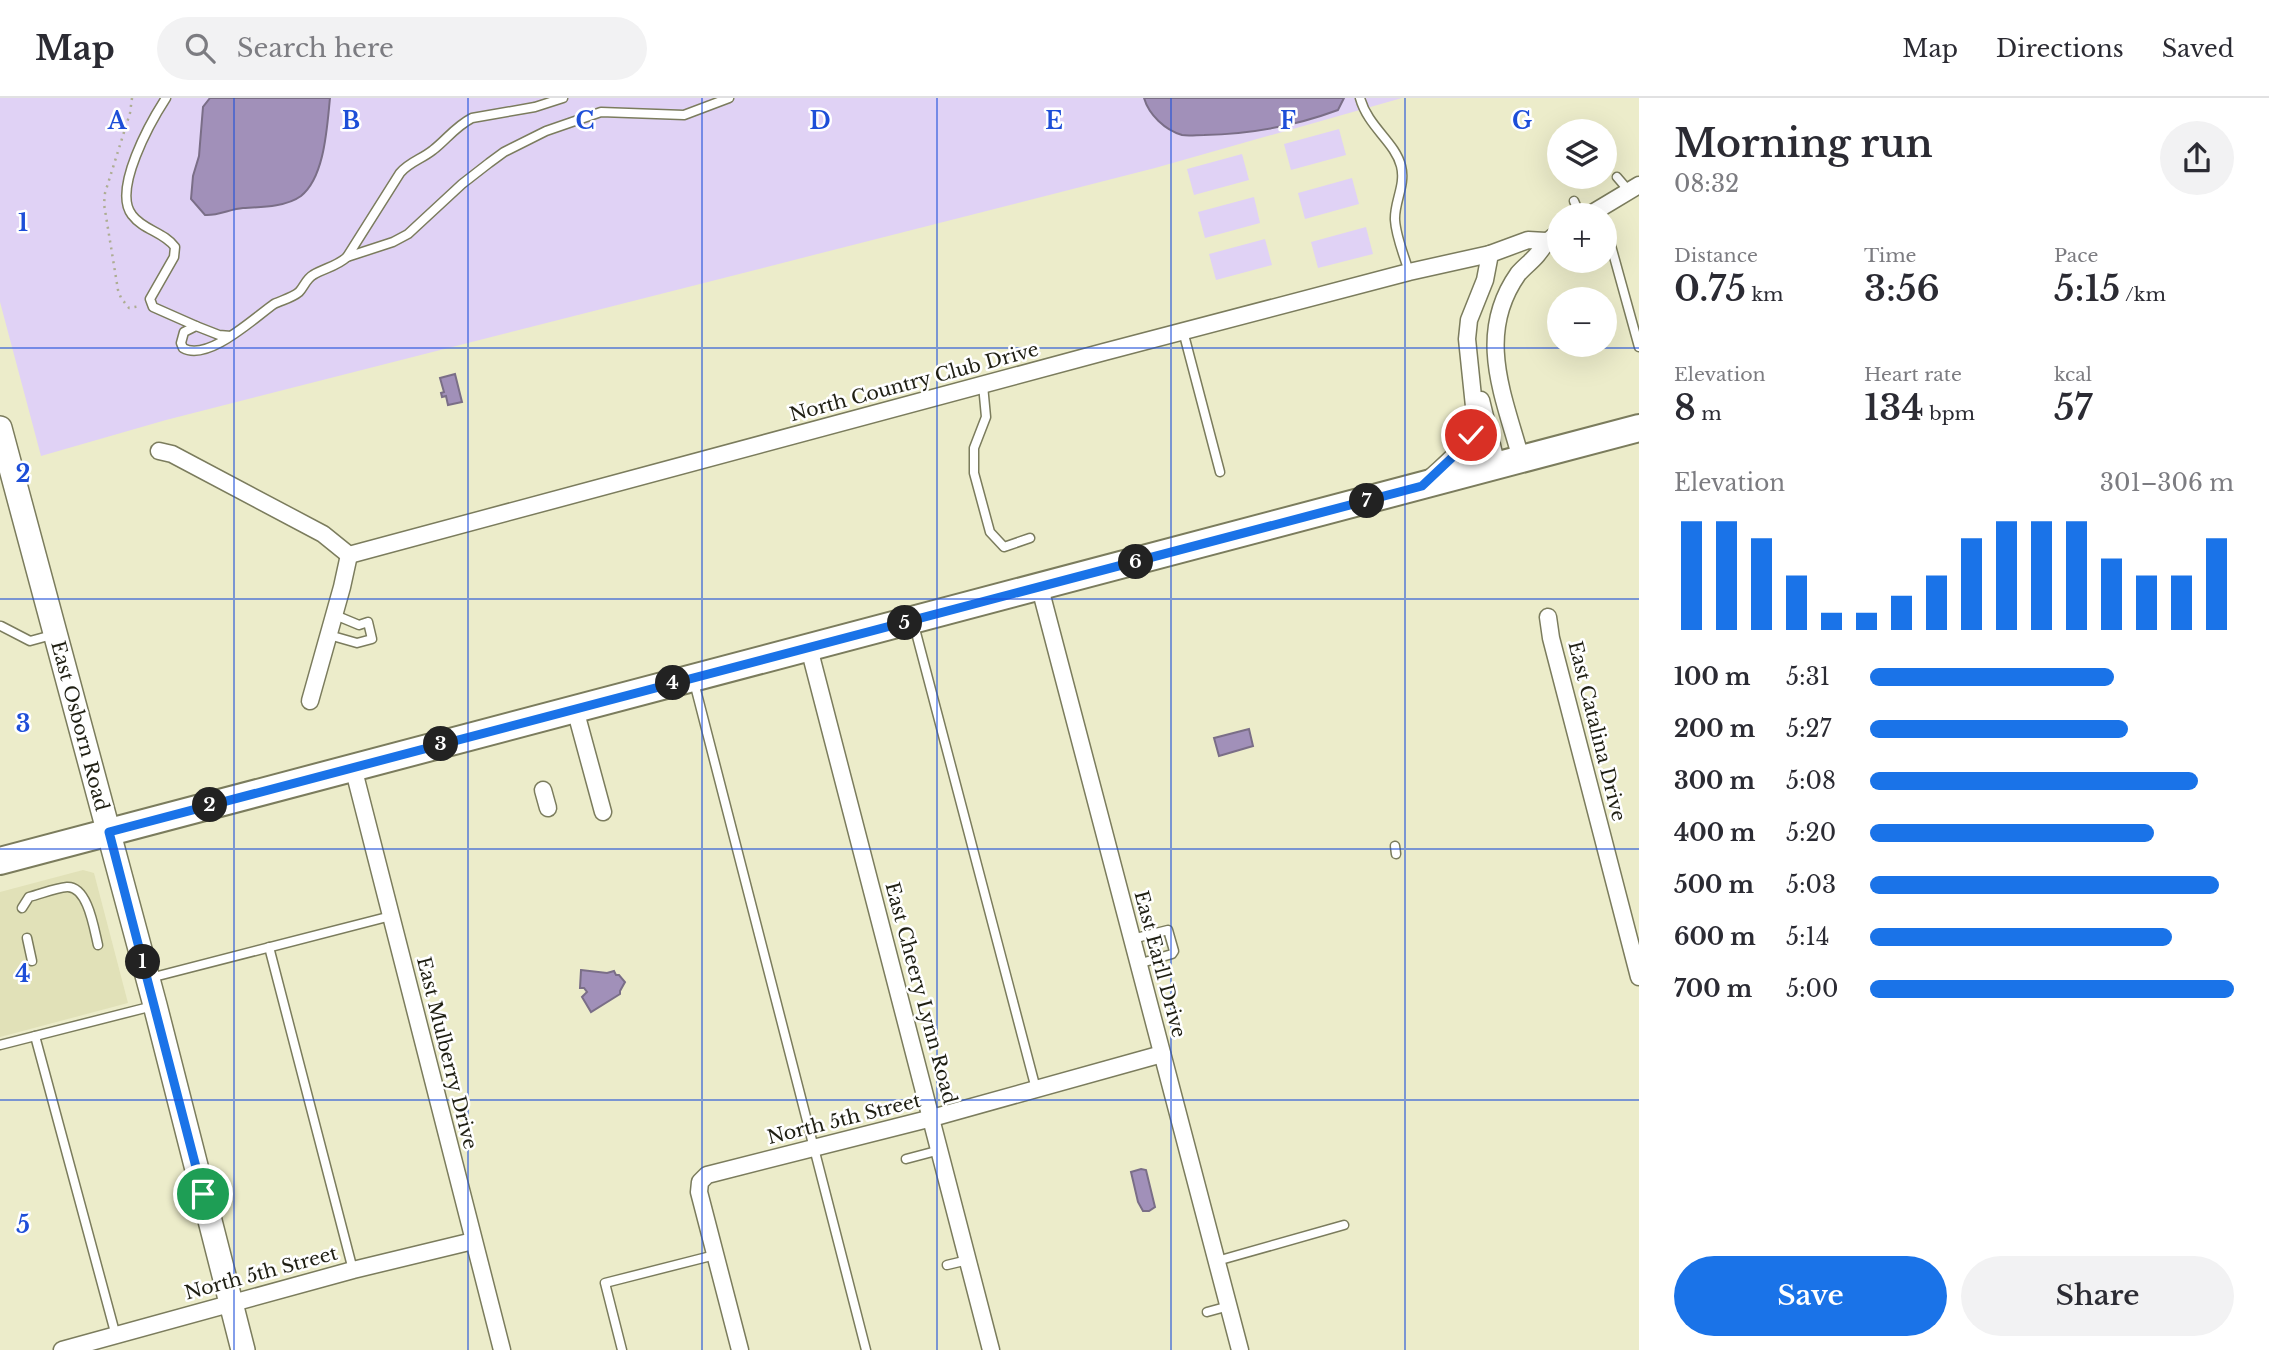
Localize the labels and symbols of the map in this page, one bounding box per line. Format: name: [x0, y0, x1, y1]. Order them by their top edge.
text: A: [107, 107, 128, 135]
text: B: [342, 107, 360, 135]
text: C: [576, 107, 594, 135]
text: D: [809, 107, 831, 135]
text: E: [1045, 107, 1063, 135]
text: F: [1280, 107, 1296, 135]
text: G: [1512, 107, 1532, 135]
text: 1: [18, 209, 28, 237]
street label: North Country Club Drive: [787, 338, 1041, 426]
pin: [1441, 405, 1501, 465]
text: 2: [16, 460, 30, 488]
pin: 7: [1350, 484, 1384, 518]
pin: 6: [1118, 545, 1154, 580]
pin: 5: [888, 606, 922, 640]
street label: East Osborn Road: [46, 638, 114, 814]
street label: East Catalina Drive: [1563, 639, 1631, 823]
pin: 4: [656, 666, 690, 700]
text: 3: [16, 710, 30, 738]
pin: 3: [424, 726, 458, 762]
pin: 2: [192, 788, 228, 822]
street label: East Cheery Lynn Road: [880, 880, 962, 1106]
street label: East Earll Drive: [1129, 888, 1191, 1040]
pin: 1: [125, 944, 160, 980]
street label: East Mulberry Drive: [412, 954, 482, 1152]
text: 4: [15, 960, 31, 988]
street label: North 5th Street: [765, 1089, 924, 1149]
pin: [173, 1164, 233, 1224]
text: 5: [16, 1211, 30, 1239]
street label: North 5th Street: [182, 1241, 341, 1304]

